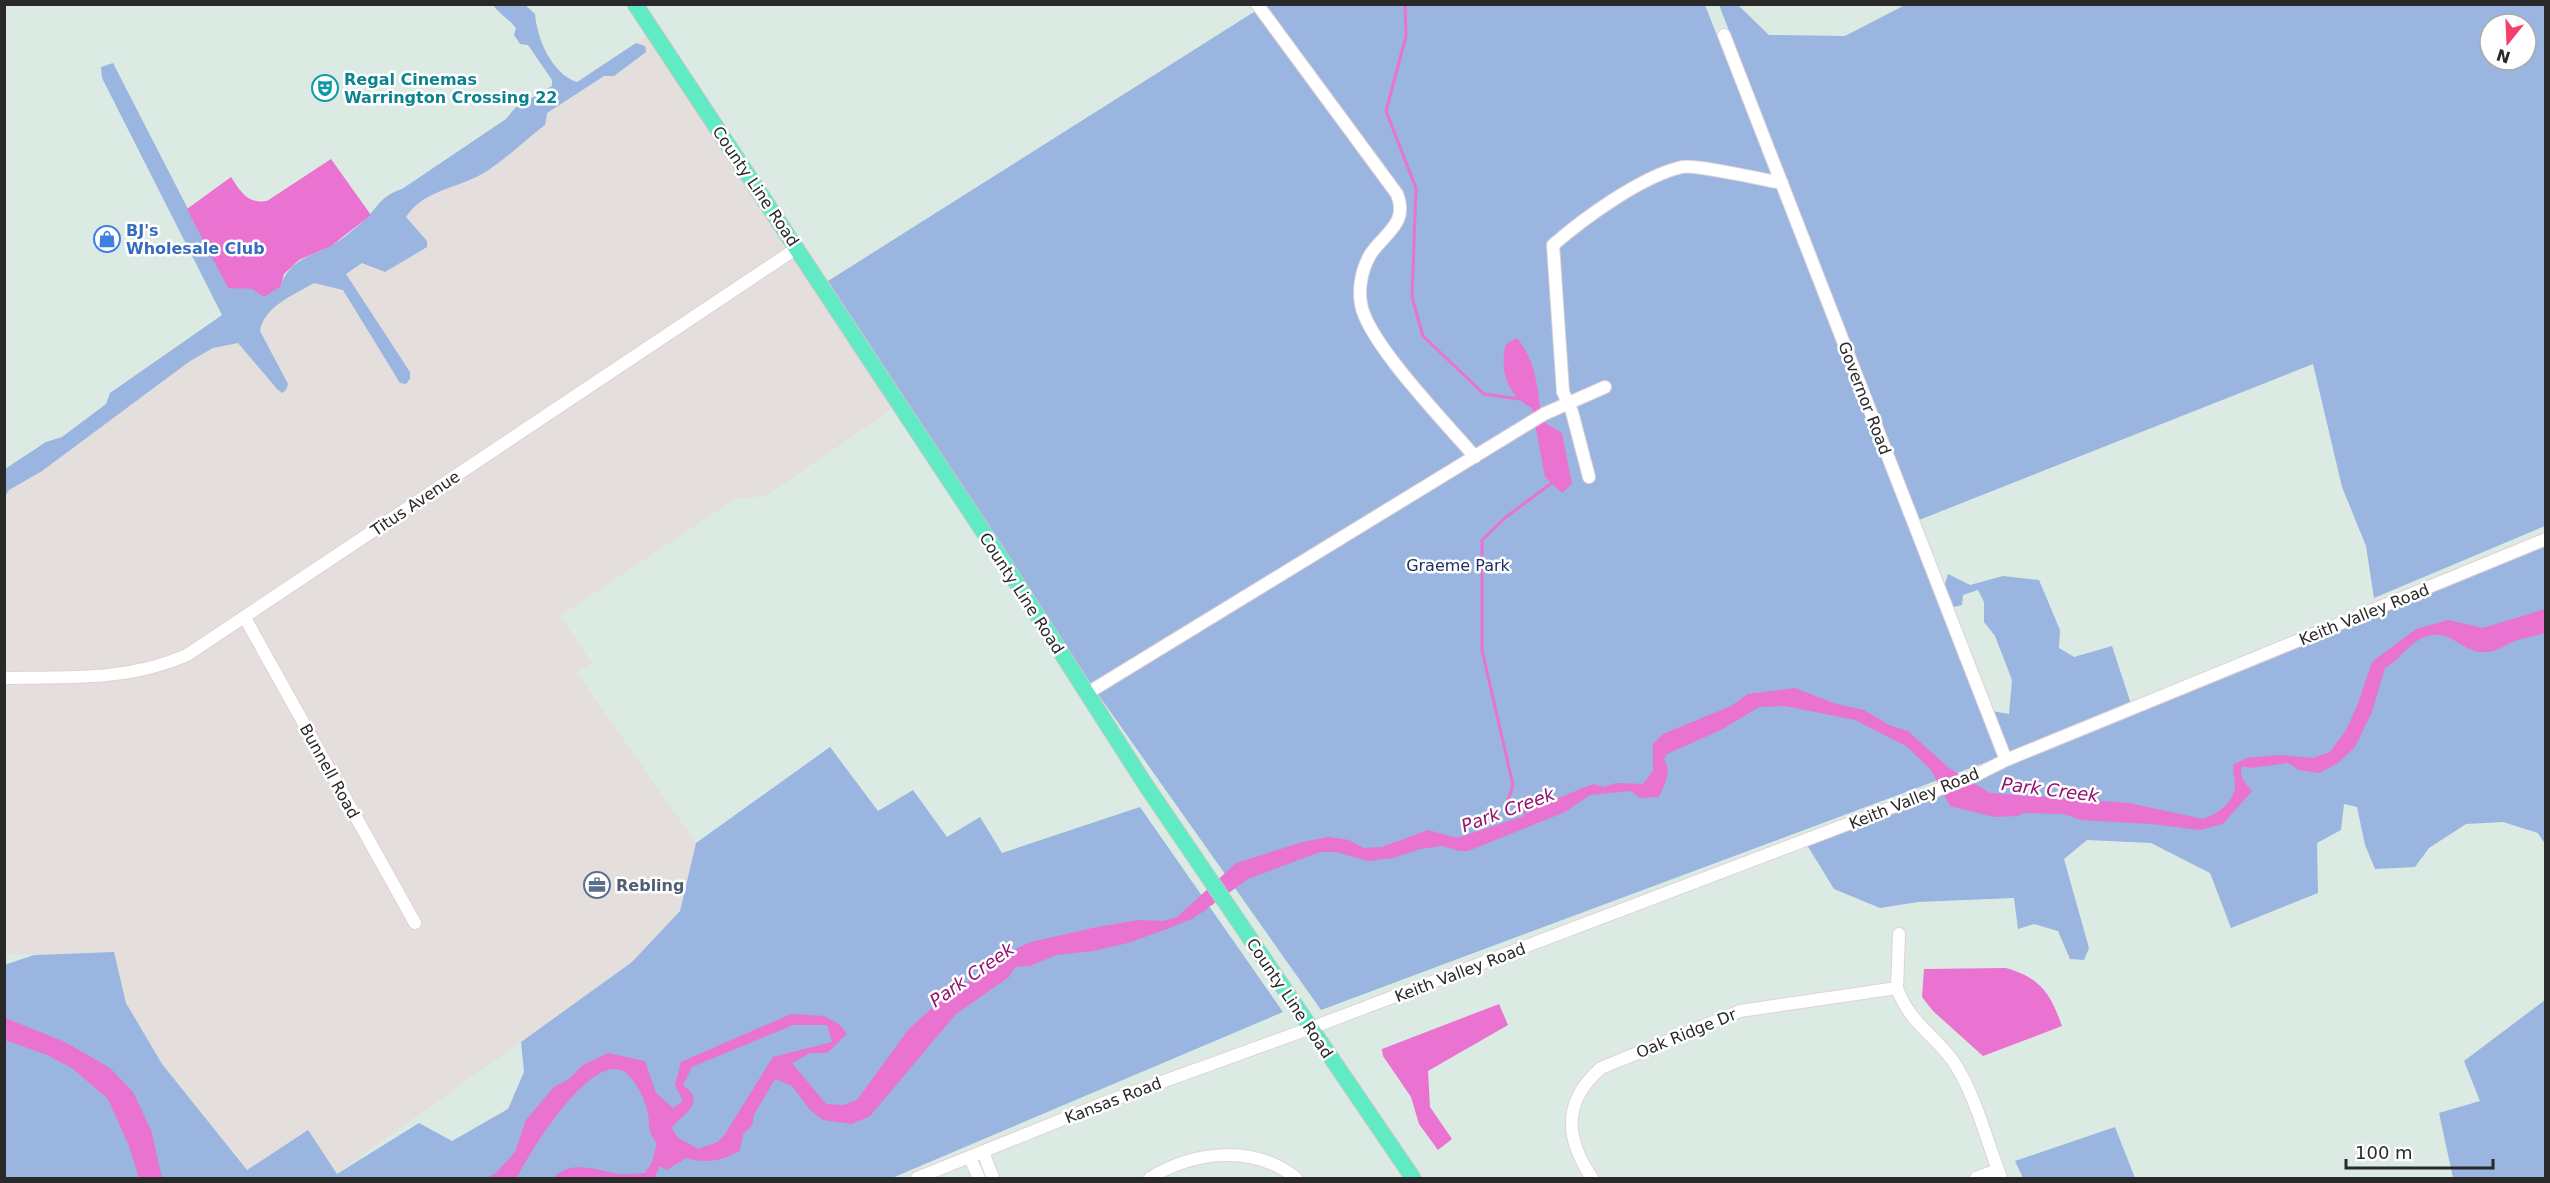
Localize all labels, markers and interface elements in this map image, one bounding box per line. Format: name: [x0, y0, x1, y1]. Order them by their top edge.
north arrow: [2478, 12, 2538, 72]
text: N: [2494, 45, 2513, 67]
place label: Regal Cinemas Warrington Crossing 22: [344, 70, 557, 107]
theatre icon: Regal Cinemas Warrington Crossing 22: [310, 73, 340, 103]
street label: County Line Road: [708, 123, 803, 250]
place label: BJ's Wholesale Club: [126, 221, 265, 258]
shop icon: BJ's Wholesale Club: [92, 224, 122, 254]
street label: Governor Road: [1834, 339, 1895, 457]
street label: Titus Avenue: [366, 467, 463, 541]
street label: County Line Road: [975, 529, 1068, 657]
park label: Graeme Park: [1406, 556, 1511, 575]
street label: Keith Valley Road: [2296, 580, 2432, 649]
street label: Bunnell Road: [296, 721, 363, 822]
street label: Keith Valley Road: [1846, 764, 1982, 833]
water label: Park Creek: [2000, 773, 2102, 806]
water label: Park Creek: [1458, 782, 1559, 836]
office icon: Rebling: [582, 870, 612, 900]
place label: Rebling: [616, 876, 684, 895]
street label: County Line Road: [1242, 935, 1337, 1062]
water label: Park Creek: [926, 937, 1019, 1011]
street label: Keith Valley Road: [1392, 939, 1528, 1006]
street label: Oak Ridge Dr: [1633, 1005, 1739, 1062]
street label: Kansas Road: [1062, 1073, 1164, 1128]
scale bar: [2346, 1132, 2493, 1170]
text: 100 m: [2355, 1142, 2413, 1163]

